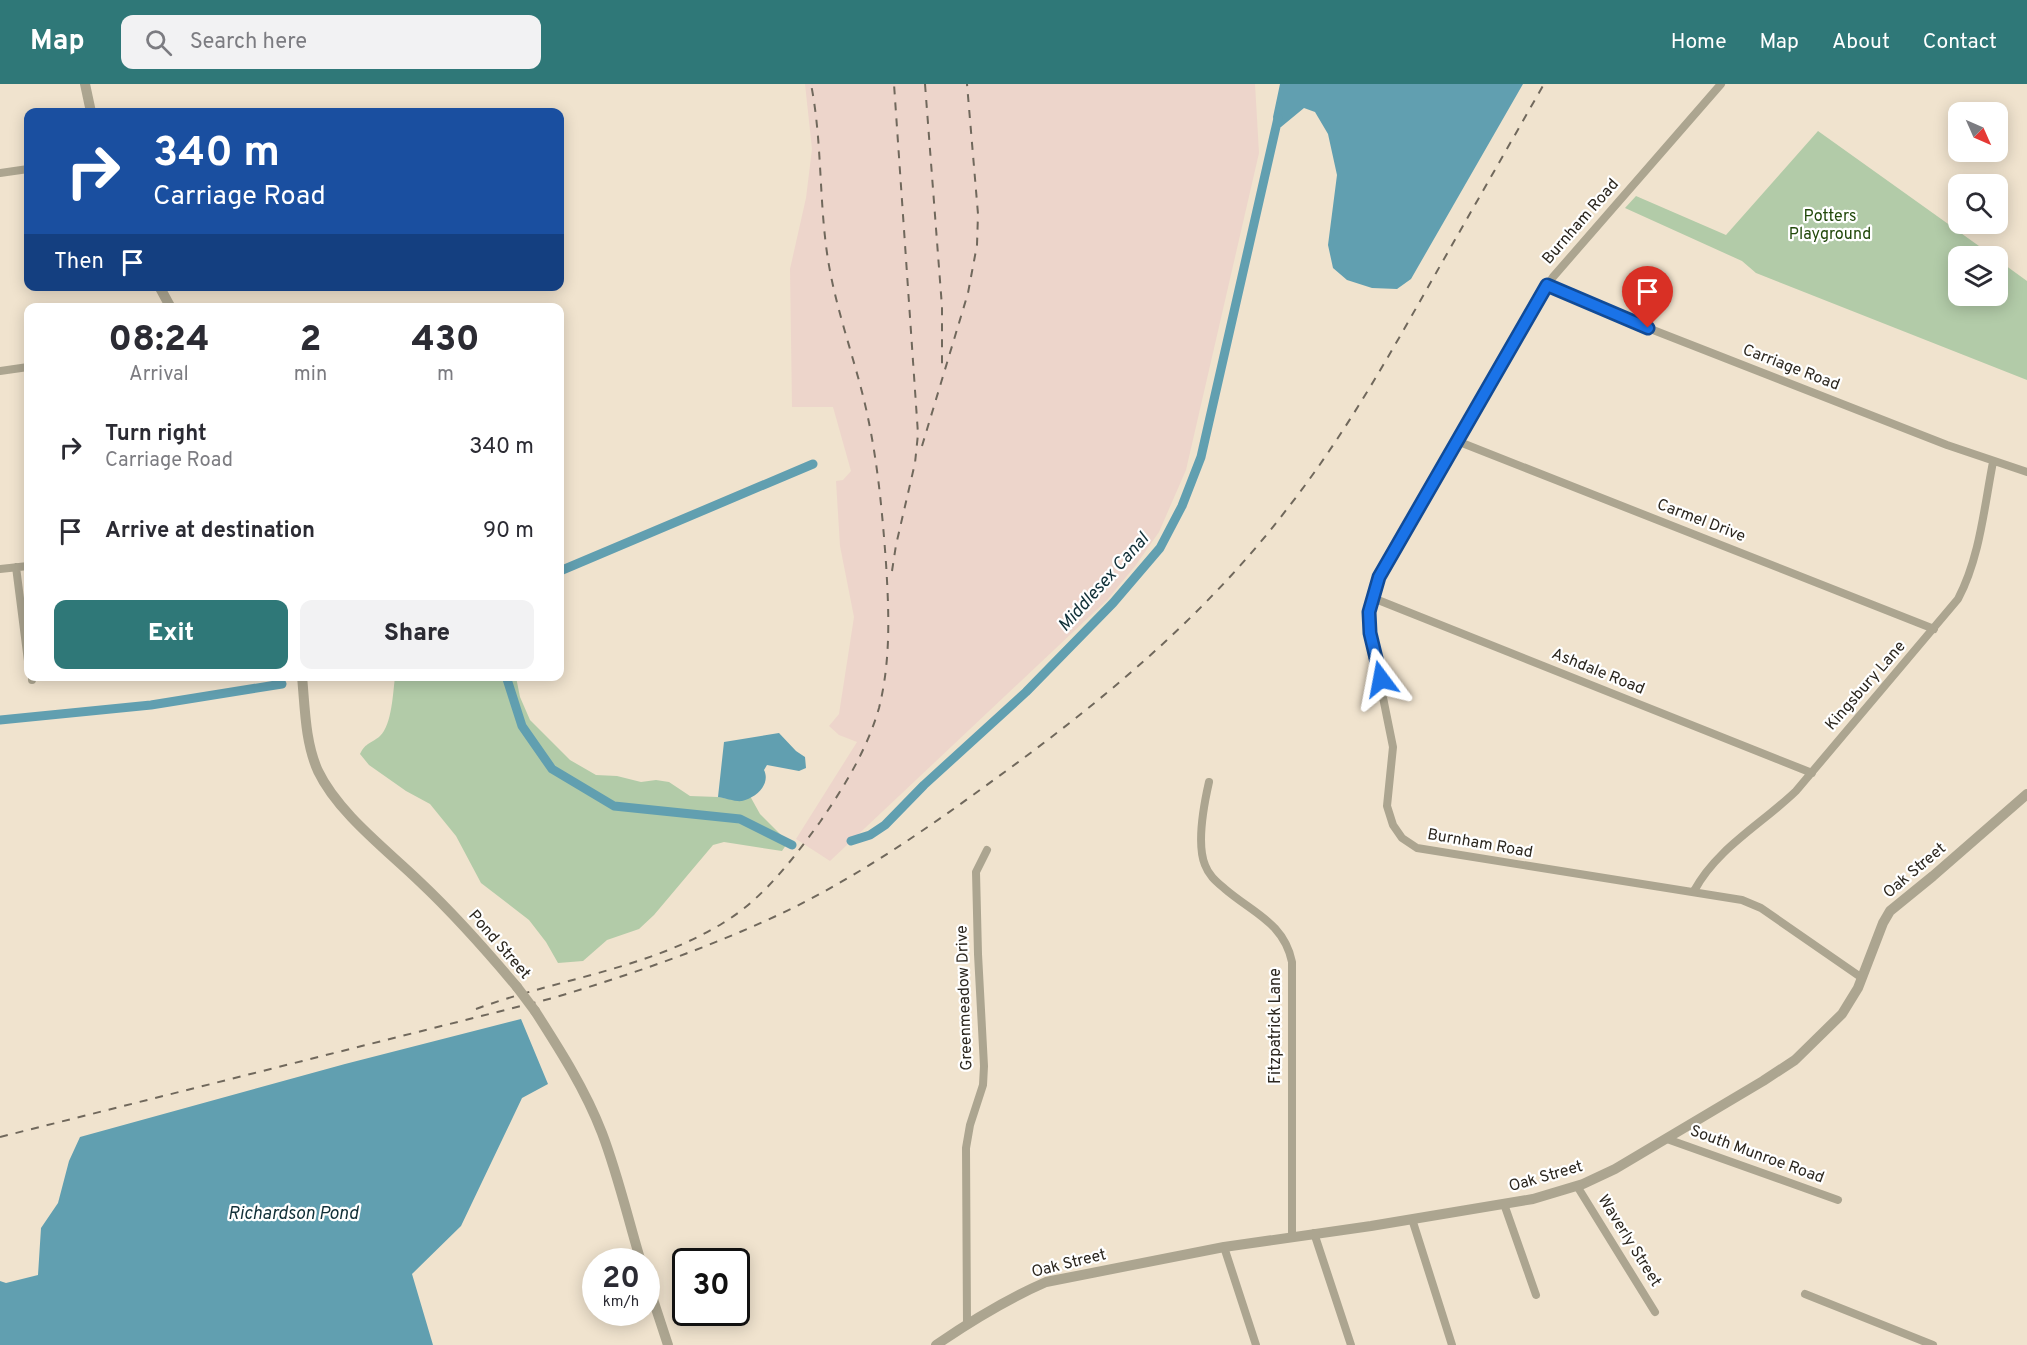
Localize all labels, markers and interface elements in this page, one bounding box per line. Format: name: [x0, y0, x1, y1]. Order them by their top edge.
search box: [121, 15, 541, 69]
text: Map: [30, 24, 85, 60]
icon: search: [142, 26, 175, 59]
text: Search here: [190, 29, 307, 56]
text: Home: [1671, 29, 1727, 56]
text: Map: [1760, 29, 1799, 56]
text: About: [1832, 29, 1890, 56]
text: Contact: [1923, 29, 1997, 56]
north arrow: [1948, 102, 2008, 162]
map controls: [1948, 102, 2008, 306]
text: 340 m: [153, 128, 280, 181]
icon: right: [54, 132, 132, 210]
button: search: [1948, 174, 2008, 234]
street label: Burnham Road: [1538, 175, 1624, 269]
text: Carriage Road: [153, 180, 326, 214]
park label: Potters Playground: [1789, 207, 1871, 245]
icon: arrive: [116, 246, 149, 279]
button: layers: [1948, 246, 2008, 306]
text: Then: [54, 249, 104, 276]
pin: [1622, 266, 1673, 328]
icon: arrive: [1631, 275, 1664, 308]
text: 08:24: [108, 318, 210, 364]
text: 2: [300, 318, 322, 364]
text: 430: [411, 318, 480, 364]
street label: Carriage Road: [1740, 340, 1842, 396]
text: Arrival: [129, 362, 189, 388]
text: min: [294, 362, 327, 388]
text: m: [437, 362, 454, 388]
text: Turn right: [105, 421, 207, 448]
icon: right: [54, 431, 87, 464]
text: 340 m: [469, 434, 534, 461]
text: Carriage Road: [105, 448, 233, 474]
street label: Carmel Drive: [1654, 495, 1748, 547]
icon: arrive: [54, 515, 87, 548]
text: Arrive at destination: [105, 518, 315, 545]
text: 90 m: [483, 518, 534, 545]
water label: Middlesex Canal: [1053, 528, 1155, 637]
button: Exit: [54, 600, 288, 669]
button: Share: [300, 600, 534, 669]
street label: Kingsbury Lane: [1822, 637, 1910, 735]
street label: Ashdale Road: [1549, 644, 1647, 700]
position arrow: [1349, 647, 1413, 711]
street label: Burnham Road: [1426, 825, 1534, 863]
street label: Oak Street: [1879, 839, 1951, 903]
street label: Pond Street: [464, 906, 534, 984]
street label: Greenmeadow Drive: [952, 925, 978, 1071]
street label: Fitzpatrick Lane: [1266, 968, 1286, 1084]
street label: South Munroe Road: [1687, 1121, 1827, 1189]
street label: Oak Street: [1507, 1157, 1585, 1197]
street label: Waverly Street: [1593, 1191, 1665, 1291]
water label: Richardson Pond: [228, 1203, 359, 1226]
street label: Oak Street: [1030, 1245, 1108, 1283]
speed limit sign: 30: [672, 1248, 750, 1326]
text: 20: [602, 1261, 640, 1298]
text: km/h: [603, 1293, 639, 1312]

